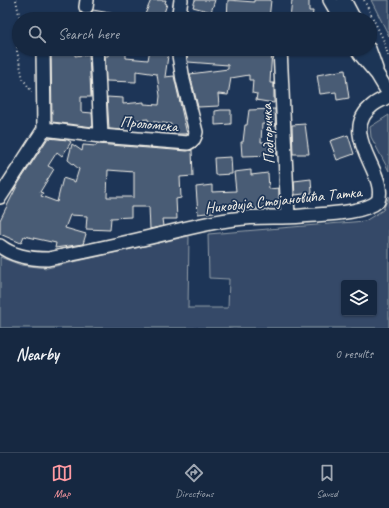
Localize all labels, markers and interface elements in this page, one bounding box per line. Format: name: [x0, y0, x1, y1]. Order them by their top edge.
search box: [12, 12, 377, 56]
icon: search: [26, 23, 48, 45]
text: Search here: [58, 25, 119, 44]
street label: Подгоричка: [256, 102, 280, 165]
street label: Проломска: [119, 112, 180, 137]
street label: Никодија Стојановића Татка: [204, 182, 364, 218]
map controls: [341, 280, 377, 316]
button: layers: [341, 280, 377, 316]
text: Nearby: [16, 344, 59, 365]
text: 0 results: [335, 346, 373, 362]
tab: Map: [51, 462, 73, 500]
tab: Directions: [175, 462, 214, 500]
tab: Saved: [316, 462, 338, 500]

